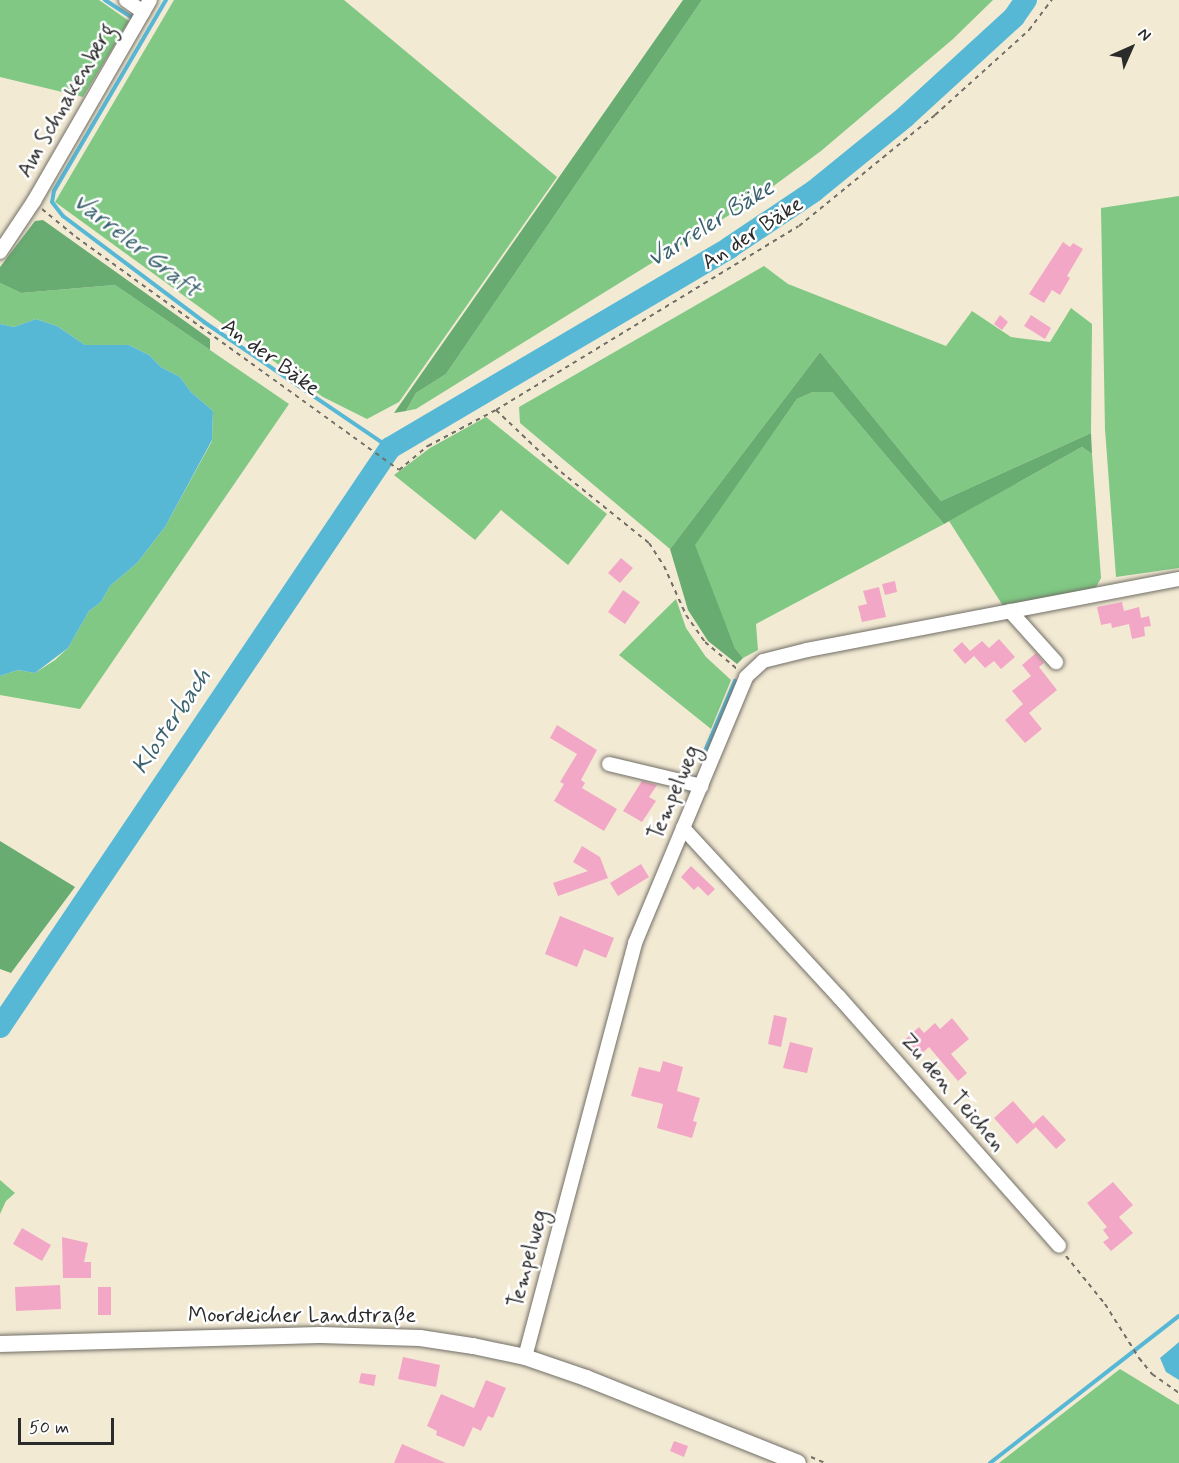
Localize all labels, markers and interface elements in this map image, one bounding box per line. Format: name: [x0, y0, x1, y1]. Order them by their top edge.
north arrow: [1101, 18, 1161, 78]
street label: Am Schnakenberg: [12, 19, 122, 183]
text: N: [1133, 24, 1155, 46]
water label: Varreler Bäke: [643, 174, 779, 274]
water label: Varreler Graft: [67, 187, 205, 305]
street label: An der Bäke: [698, 192, 808, 276]
street label: An der Bäke: [216, 314, 324, 402]
water label: Klosterbach: [126, 664, 218, 780]
street label: Tempelweg: [643, 741, 707, 845]
street label: Zu den Teichen: [895, 1030, 1009, 1156]
street label: Tempelweg: [503, 1207, 555, 1311]
street label: Moordeicher Landstraße: [188, 1304, 416, 1330]
scale bar: [21, 1406, 117, 1444]
text: 50 m: [29, 1416, 69, 1440]

